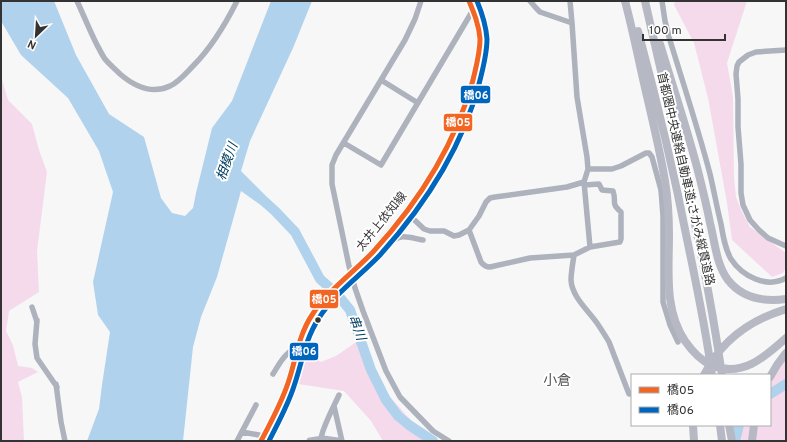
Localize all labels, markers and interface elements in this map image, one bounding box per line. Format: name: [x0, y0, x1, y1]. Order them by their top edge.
north arrow: [16, 16, 56, 56]
scale bar: [643, 16, 725, 42]
text: 100 m: [649, 23, 682, 39]
text: N: [26, 36, 39, 52]
street label: 首都圏中央連絡自動車道;さがみ縦貫道路: [653, 71, 717, 287]
line badge: 橋06: [460, 85, 491, 104]
text: 橋06: [464, 89, 489, 103]
line badge: 橋05: [443, 113, 473, 132]
text: 橋05: [446, 116, 471, 130]
water label: 相模川: [214, 139, 243, 183]
street label: 太井上依知線: [353, 189, 411, 255]
line badge: 橋05: [309, 289, 339, 309]
text: 橋05: [312, 293, 337, 307]
water label: 串川: [344, 313, 369, 345]
unlabelled marker: [313, 315, 323, 325]
line badge: 橋06: [289, 342, 319, 361]
text: 橋06: [292, 345, 317, 359]
district label: 小倉: [543, 373, 571, 390]
legend: [631, 374, 771, 426]
text: 橋05: [667, 383, 694, 399]
text: 橋06: [667, 403, 694, 419]

